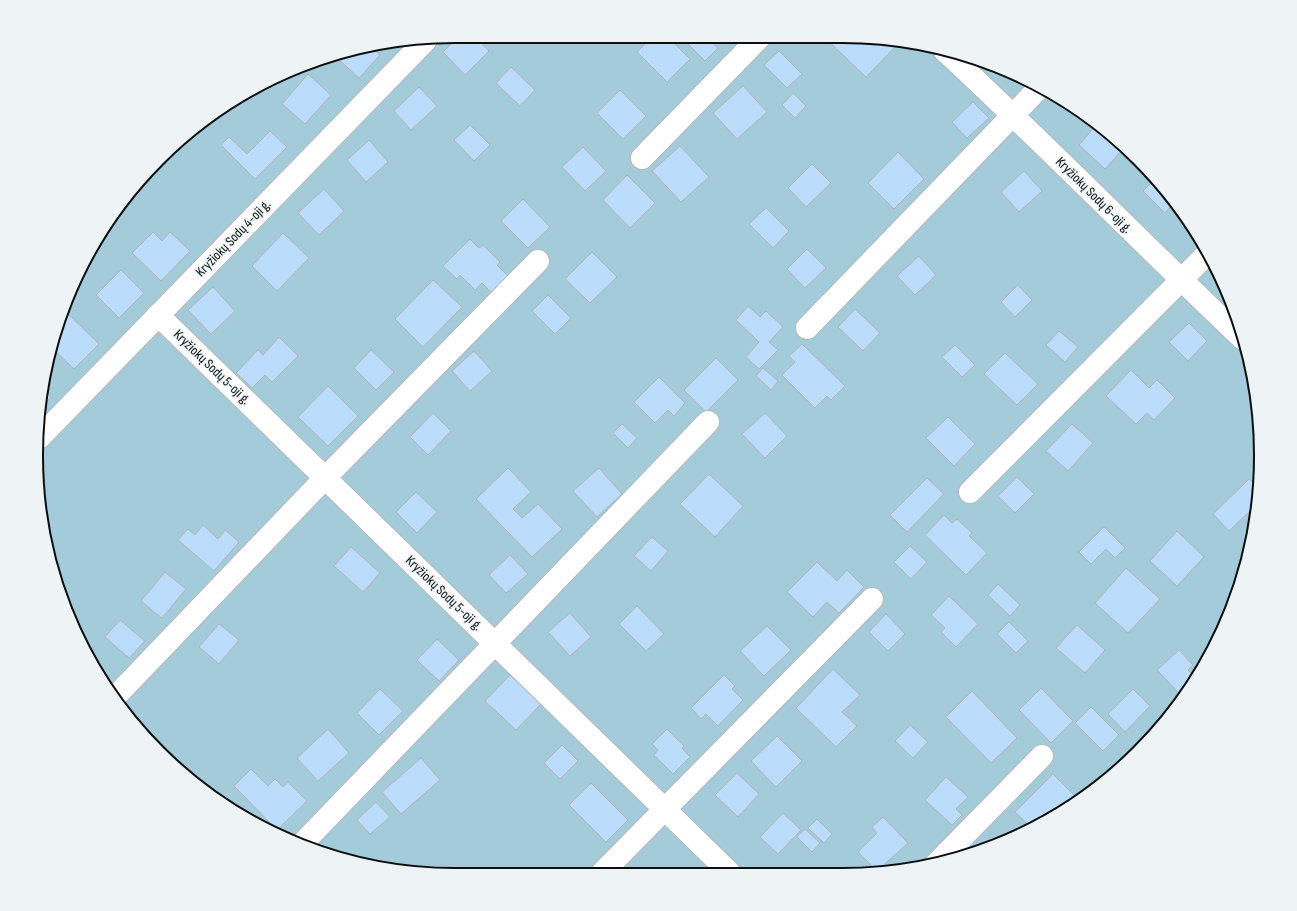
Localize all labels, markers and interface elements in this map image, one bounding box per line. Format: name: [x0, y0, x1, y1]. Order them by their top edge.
street label: Kryžiokų Sodų 6-oji g.: [1052, 153, 1136, 237]
street label: Kryžiokų Sodų 4-oji g.: [192, 196, 274, 280]
street label: Kryžiokų Sodų 5-oji g.: [170, 326, 254, 408]
street label: Kryžiokų Sodų 5-oji g.: [402, 552, 486, 634]

